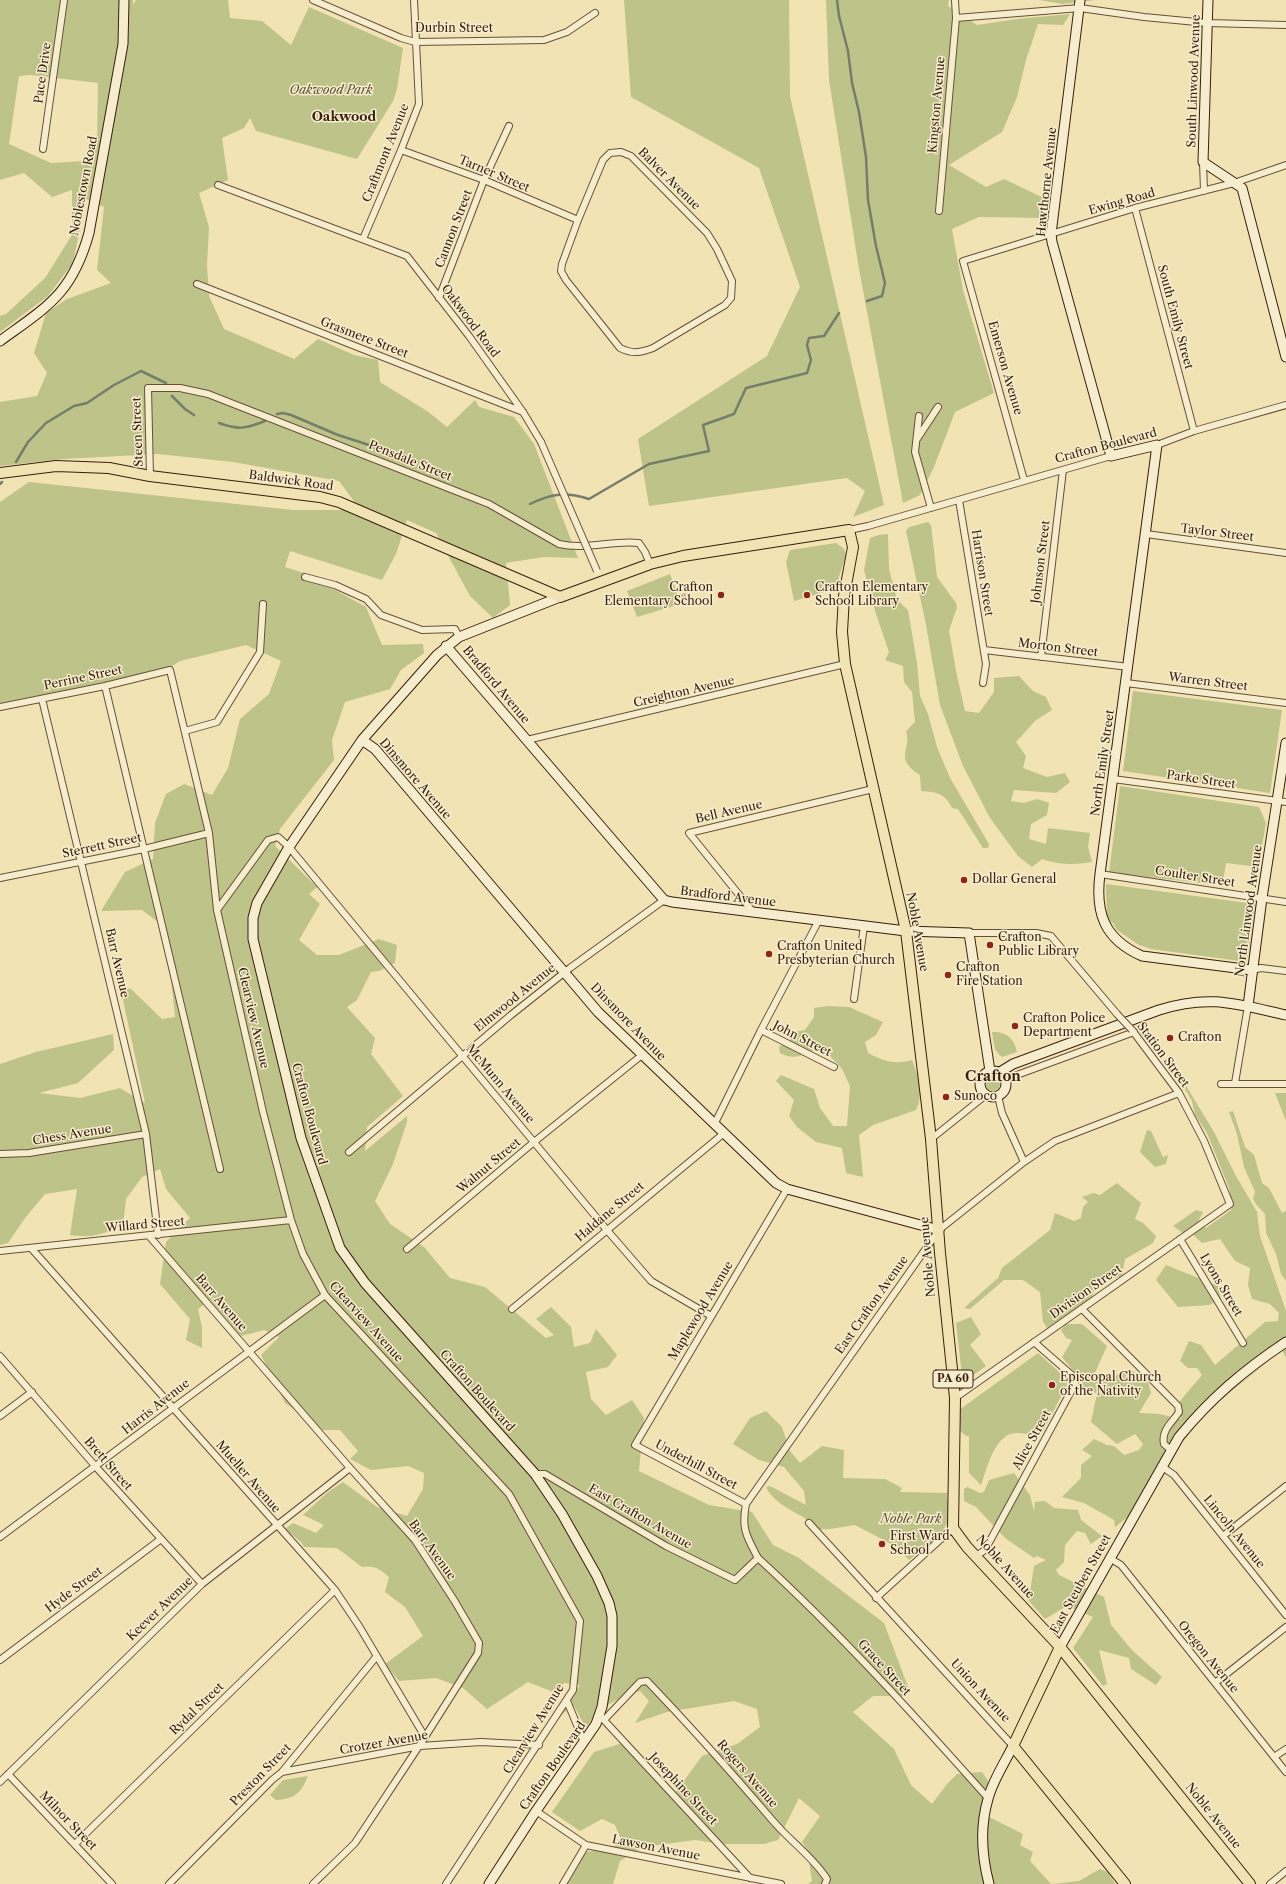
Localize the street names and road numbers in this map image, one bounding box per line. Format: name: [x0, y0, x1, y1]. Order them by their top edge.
street label: South Linwood Avenue: [1184, 14, 1204, 148]
street label: Durbin Street: [415, 22, 493, 36]
street label: Pace Drive: [32, 42, 54, 104]
street label: Kingston Avenue: [926, 56, 948, 154]
street label: Craftmont Avenue: [360, 102, 412, 204]
street label: Hawthorne Avenue: [1034, 126, 1060, 238]
street label: Noblestown Road: [67, 135, 101, 237]
street label: Balver Avenue: [635, 145, 703, 213]
street label: Tarner Street: [456, 153, 532, 195]
street label: Ewing Road: [1087, 186, 1157, 218]
street label: Cannon Street: [432, 188, 476, 270]
street label: South Emily Street: [1154, 263, 1196, 371]
street label: Oakwood Road: [438, 282, 502, 360]
street label: Grasmere Street: [318, 315, 410, 361]
street label: Emerson Avenue: [985, 319, 1025, 417]
street label: Steen Street: [130, 397, 146, 467]
street label: Crafton Boulevard: [1054, 425, 1158, 467]
street label: Pensdale Street: [366, 438, 454, 484]
street label: Baldwick Road: [248, 468, 334, 494]
street label: Johnson Street: [1029, 520, 1053, 604]
street label: Taylor Street: [1180, 521, 1254, 545]
street label: Harrison Street: [968, 529, 996, 617]
street label: Morton Street: [1017, 636, 1099, 660]
street label: Bradford Avenue: [459, 643, 533, 727]
street label: Perrine Street: [43, 663, 123, 693]
street label: Warren Street: [1168, 670, 1248, 694]
street label: Creighton Avenue: [632, 673, 736, 711]
street label: North Emily Street: [1088, 709, 1118, 817]
street label: Dinsmore Avenue: [376, 736, 454, 822]
street label: Parke Street: [1166, 768, 1236, 792]
street label: Bell Avenue: [694, 797, 764, 827]
street label: Sterrett Street: [61, 831, 143, 861]
street label: North Linwood Avenue: [1233, 844, 1265, 978]
street label: Coulter Street: [1154, 864, 1236, 890]
street label: Bradford Avenue: [679, 884, 777, 910]
street label: Noble Avenue: [903, 891, 931, 973]
street label: Barr Avenue: [102, 927, 132, 999]
street label: Elmwood Avenue: [472, 961, 558, 1035]
street label: Clearview Avenue: [234, 966, 272, 1070]
street label: Dinsmore Avenue: [587, 980, 669, 1064]
street label: John Street: [770, 1018, 834, 1060]
street label: Station Street: [1134, 1020, 1192, 1090]
street label: McMunn Avenue: [463, 1042, 537, 1126]
street label: Crafton Boulevard: [288, 1062, 330, 1166]
street label: Chess Avenue: [31, 1122, 113, 1148]
street label: Walnut Street: [454, 1135, 524, 1197]
street label: Haldane Street: [573, 1179, 647, 1245]
street label: Willard Street: [105, 1214, 185, 1236]
street label: Noble Avenue: [917, 1216, 939, 1298]
street label: Lyons Street: [1197, 1251, 1245, 1319]
street label: East Crafton Avenue: [833, 1253, 911, 1357]
street label: Maplewood Avenue: [666, 1259, 736, 1363]
street label: Division Street: [1047, 1262, 1125, 1322]
street label: Barr Avenue: [192, 1272, 250, 1334]
street label: Clearview Avenue: [326, 1279, 406, 1365]
street label: Crafton Boulevard: [437, 1347, 517, 1435]
road number: PA 60: [933, 1370, 973, 1388]
street label: Harris Avenue: [120, 1376, 192, 1438]
street label: Alice Street: [1010, 1408, 1054, 1472]
street label: Brett Street: [81, 1435, 135, 1493]
street label: Underhill Street: [652, 1437, 740, 1493]
street label: Mueller Avenue: [213, 1438, 283, 1516]
street label: East Crafton Avenue: [586, 1482, 694, 1552]
street label: Lincoln Avenue: [1200, 1493, 1268, 1571]
street label: Barr Avenue: [405, 1517, 459, 1583]
street label: Noble Avenue: [973, 1532, 1037, 1602]
street label: East Steuben Street: [1048, 1532, 1114, 1636]
street label: Hyde Street: [43, 1564, 105, 1616]
street label: Keever Avenue: [124, 1574, 196, 1644]
street label: Oregon Avenue: [1175, 1618, 1241, 1696]
street label: Grace Street: [854, 1637, 914, 1699]
street label: Union Avenue: [947, 1657, 1013, 1725]
street label: Rydal Street: [167, 1680, 227, 1738]
street label: Clearview Avenue: [501, 1681, 567, 1777]
street label: Crafton Boulevard: [517, 1719, 589, 1813]
street label: Crotzer Avenue: [339, 1728, 429, 1758]
street label: Rogers Avenue: [714, 1737, 780, 1811]
street label: Preston Street: [228, 1741, 294, 1809]
street label: Josephine Street: [646, 1750, 720, 1828]
street label: Noble Avenue: [1182, 1780, 1244, 1852]
street label: Milnor Street: [36, 1788, 100, 1854]
street label: Lawson Avenue: [611, 1832, 701, 1864]

